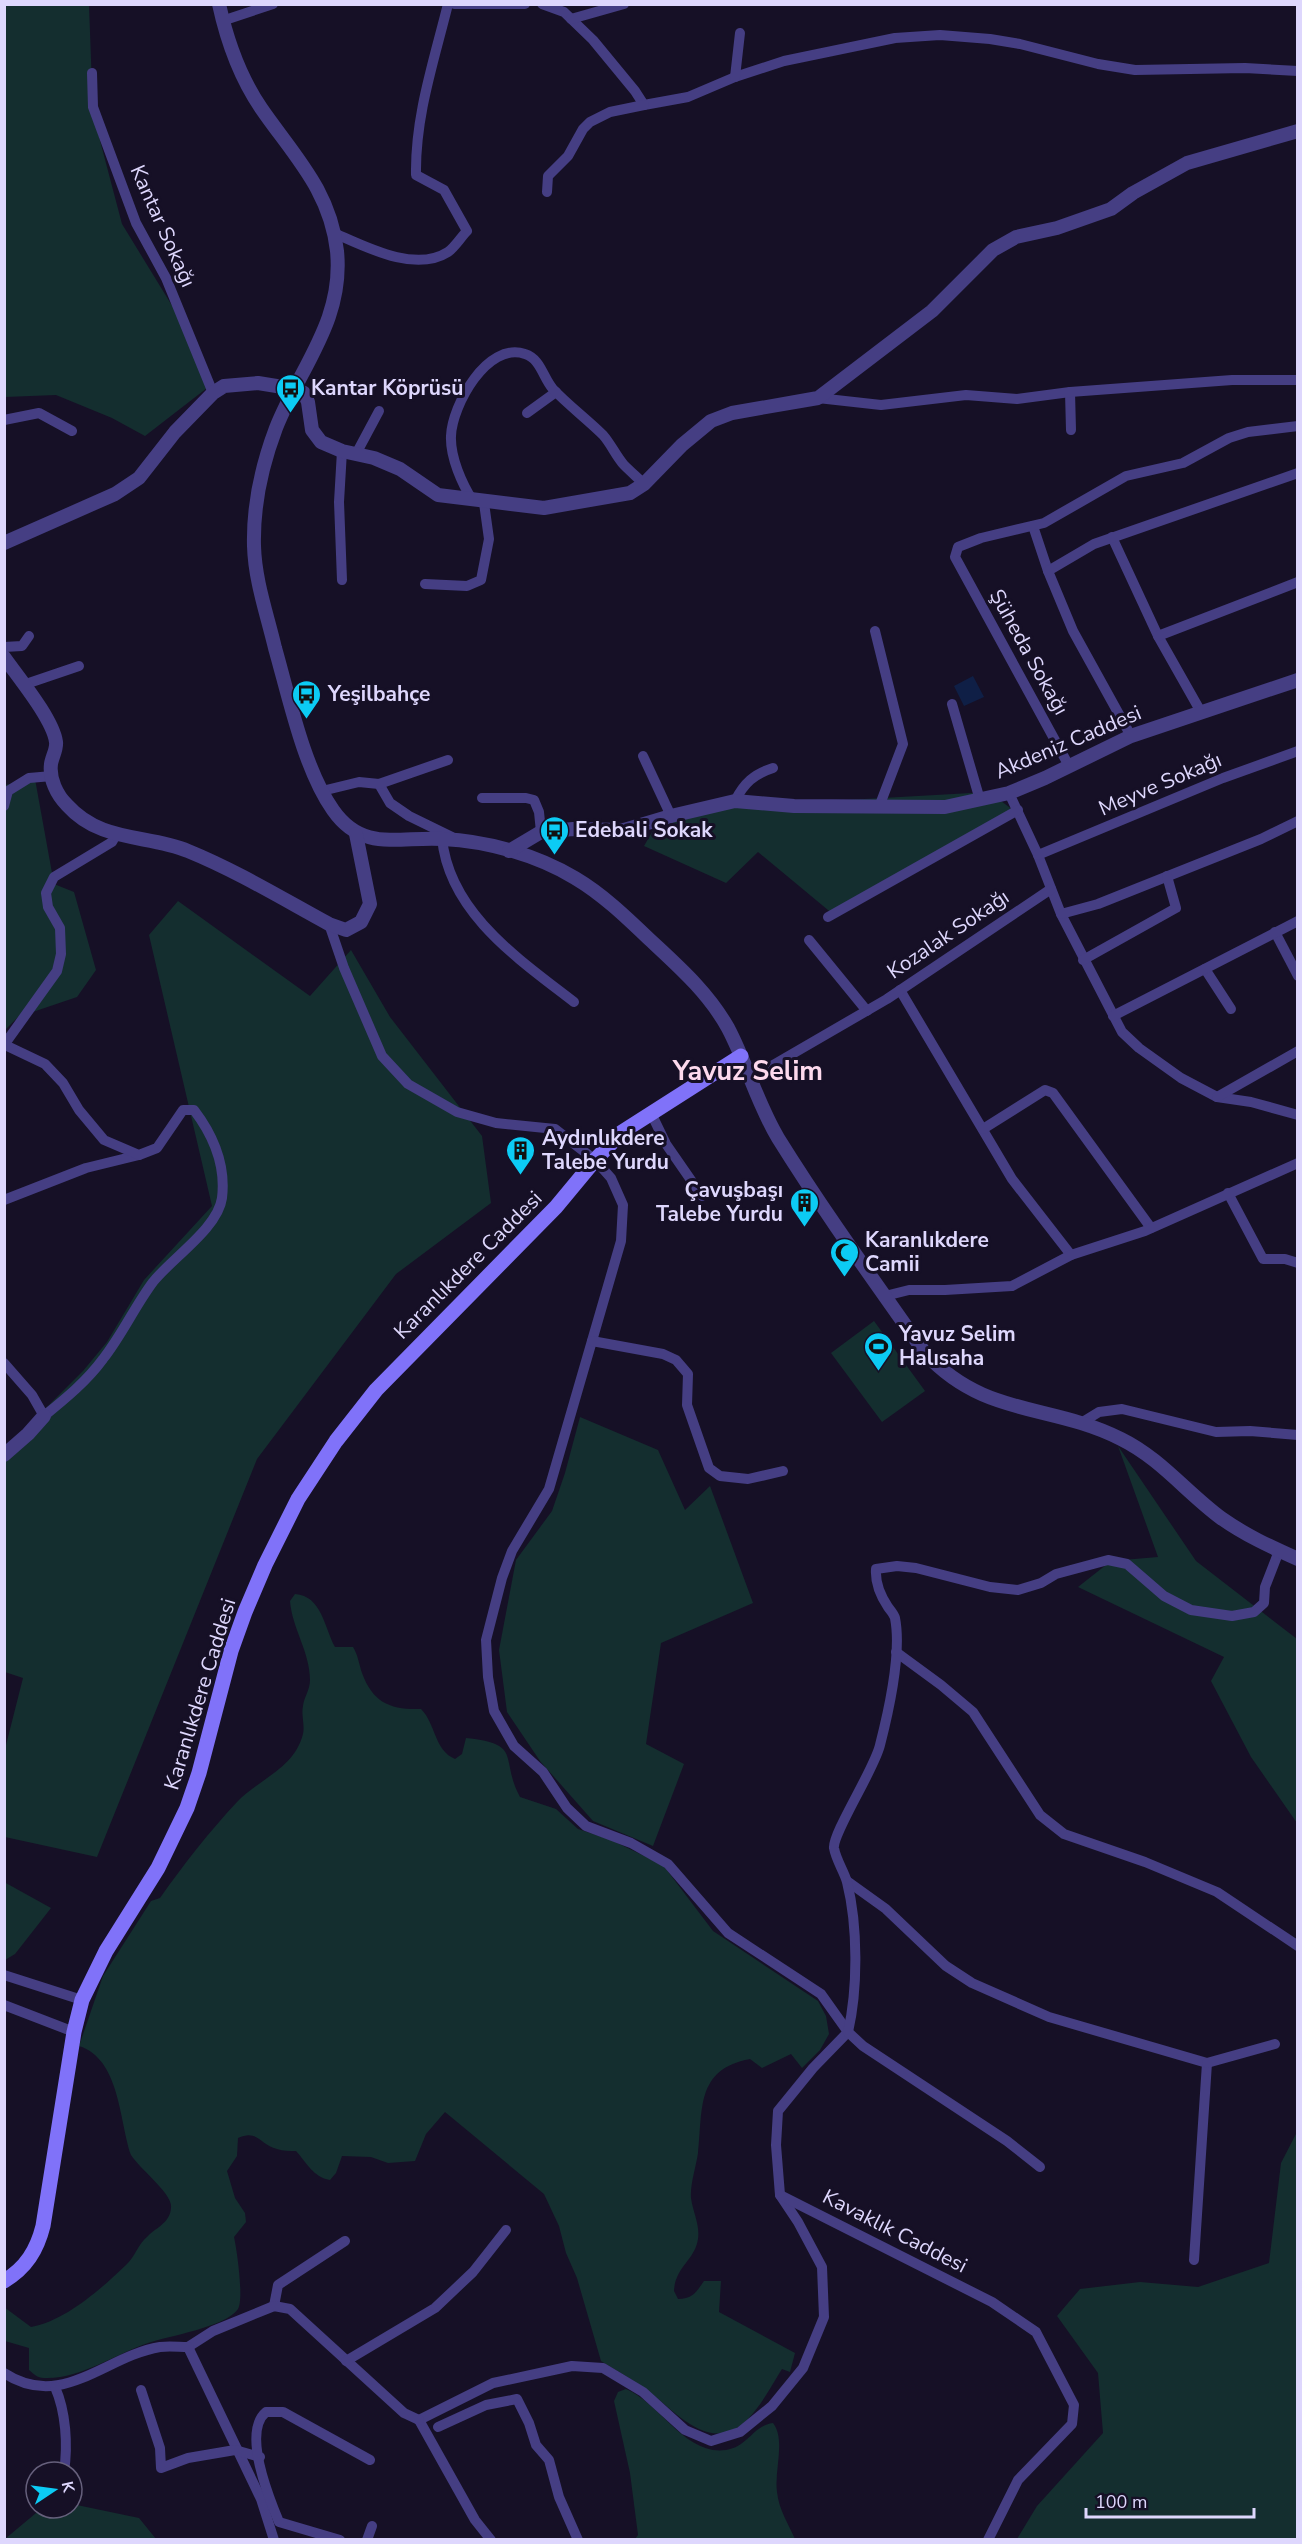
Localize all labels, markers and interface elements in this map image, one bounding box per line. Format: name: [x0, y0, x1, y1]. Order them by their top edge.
street label: Kantar Sokağı: [124, 161, 202, 291]
bus stop icon: Kantar Köprüsü: [274, 372, 306, 414]
place label: Kantar Köprüsü: [311, 374, 463, 402]
street label: Şüheda Sokağı: [983, 584, 1075, 720]
bus stop icon: Yeşilbahçe: [291, 678, 323, 720]
place label: Yeşilbahçe: [327, 680, 430, 708]
street label: Akdeniz Caddesi: [991, 699, 1145, 785]
street label: Meyve Sokağı: [1094, 746, 1226, 822]
bus stop icon: Edebali Sokak: [538, 814, 570, 856]
place label: Edebali Sokak: [575, 816, 713, 844]
street label: Kozalak Sokağı: [881, 883, 1015, 985]
district label: Yavuz Selim: [672, 1053, 823, 1090]
place label: Aydınlıkdere Talebe Yurdu: [542, 1124, 669, 1176]
building icon: Aydınlıkdere Talebe Yurdu: [505, 1134, 537, 1176]
place label: Çavuşbaşı Talebe Yurdu: [656, 1176, 783, 1228]
street label: Karanlıkdere Caddesi: [388, 1185, 548, 1345]
building icon: Çavuşbaşı Talebe Yurdu: [788, 1186, 820, 1228]
place label: Karanlıkdere Camii: [865, 1226, 989, 1278]
mosque icon: Karanlıkdere Camii: [828, 1236, 860, 1278]
place label: Yavuz Selim Halısaha: [898, 1320, 1016, 1372]
sports icon: Yavuz Selim Halısaha: [862, 1330, 894, 1372]
street label: Karanlıkdere Caddesi: [158, 1595, 242, 1793]
street label: Kavaklık Caddesi: [818, 2182, 972, 2280]
north arrow: [24, 2460, 84, 2520]
text: K: [56, 2479, 80, 2496]
scale bar: [1086, 2481, 1254, 2519]
text: 100 m: [1095, 2490, 1147, 2514]

